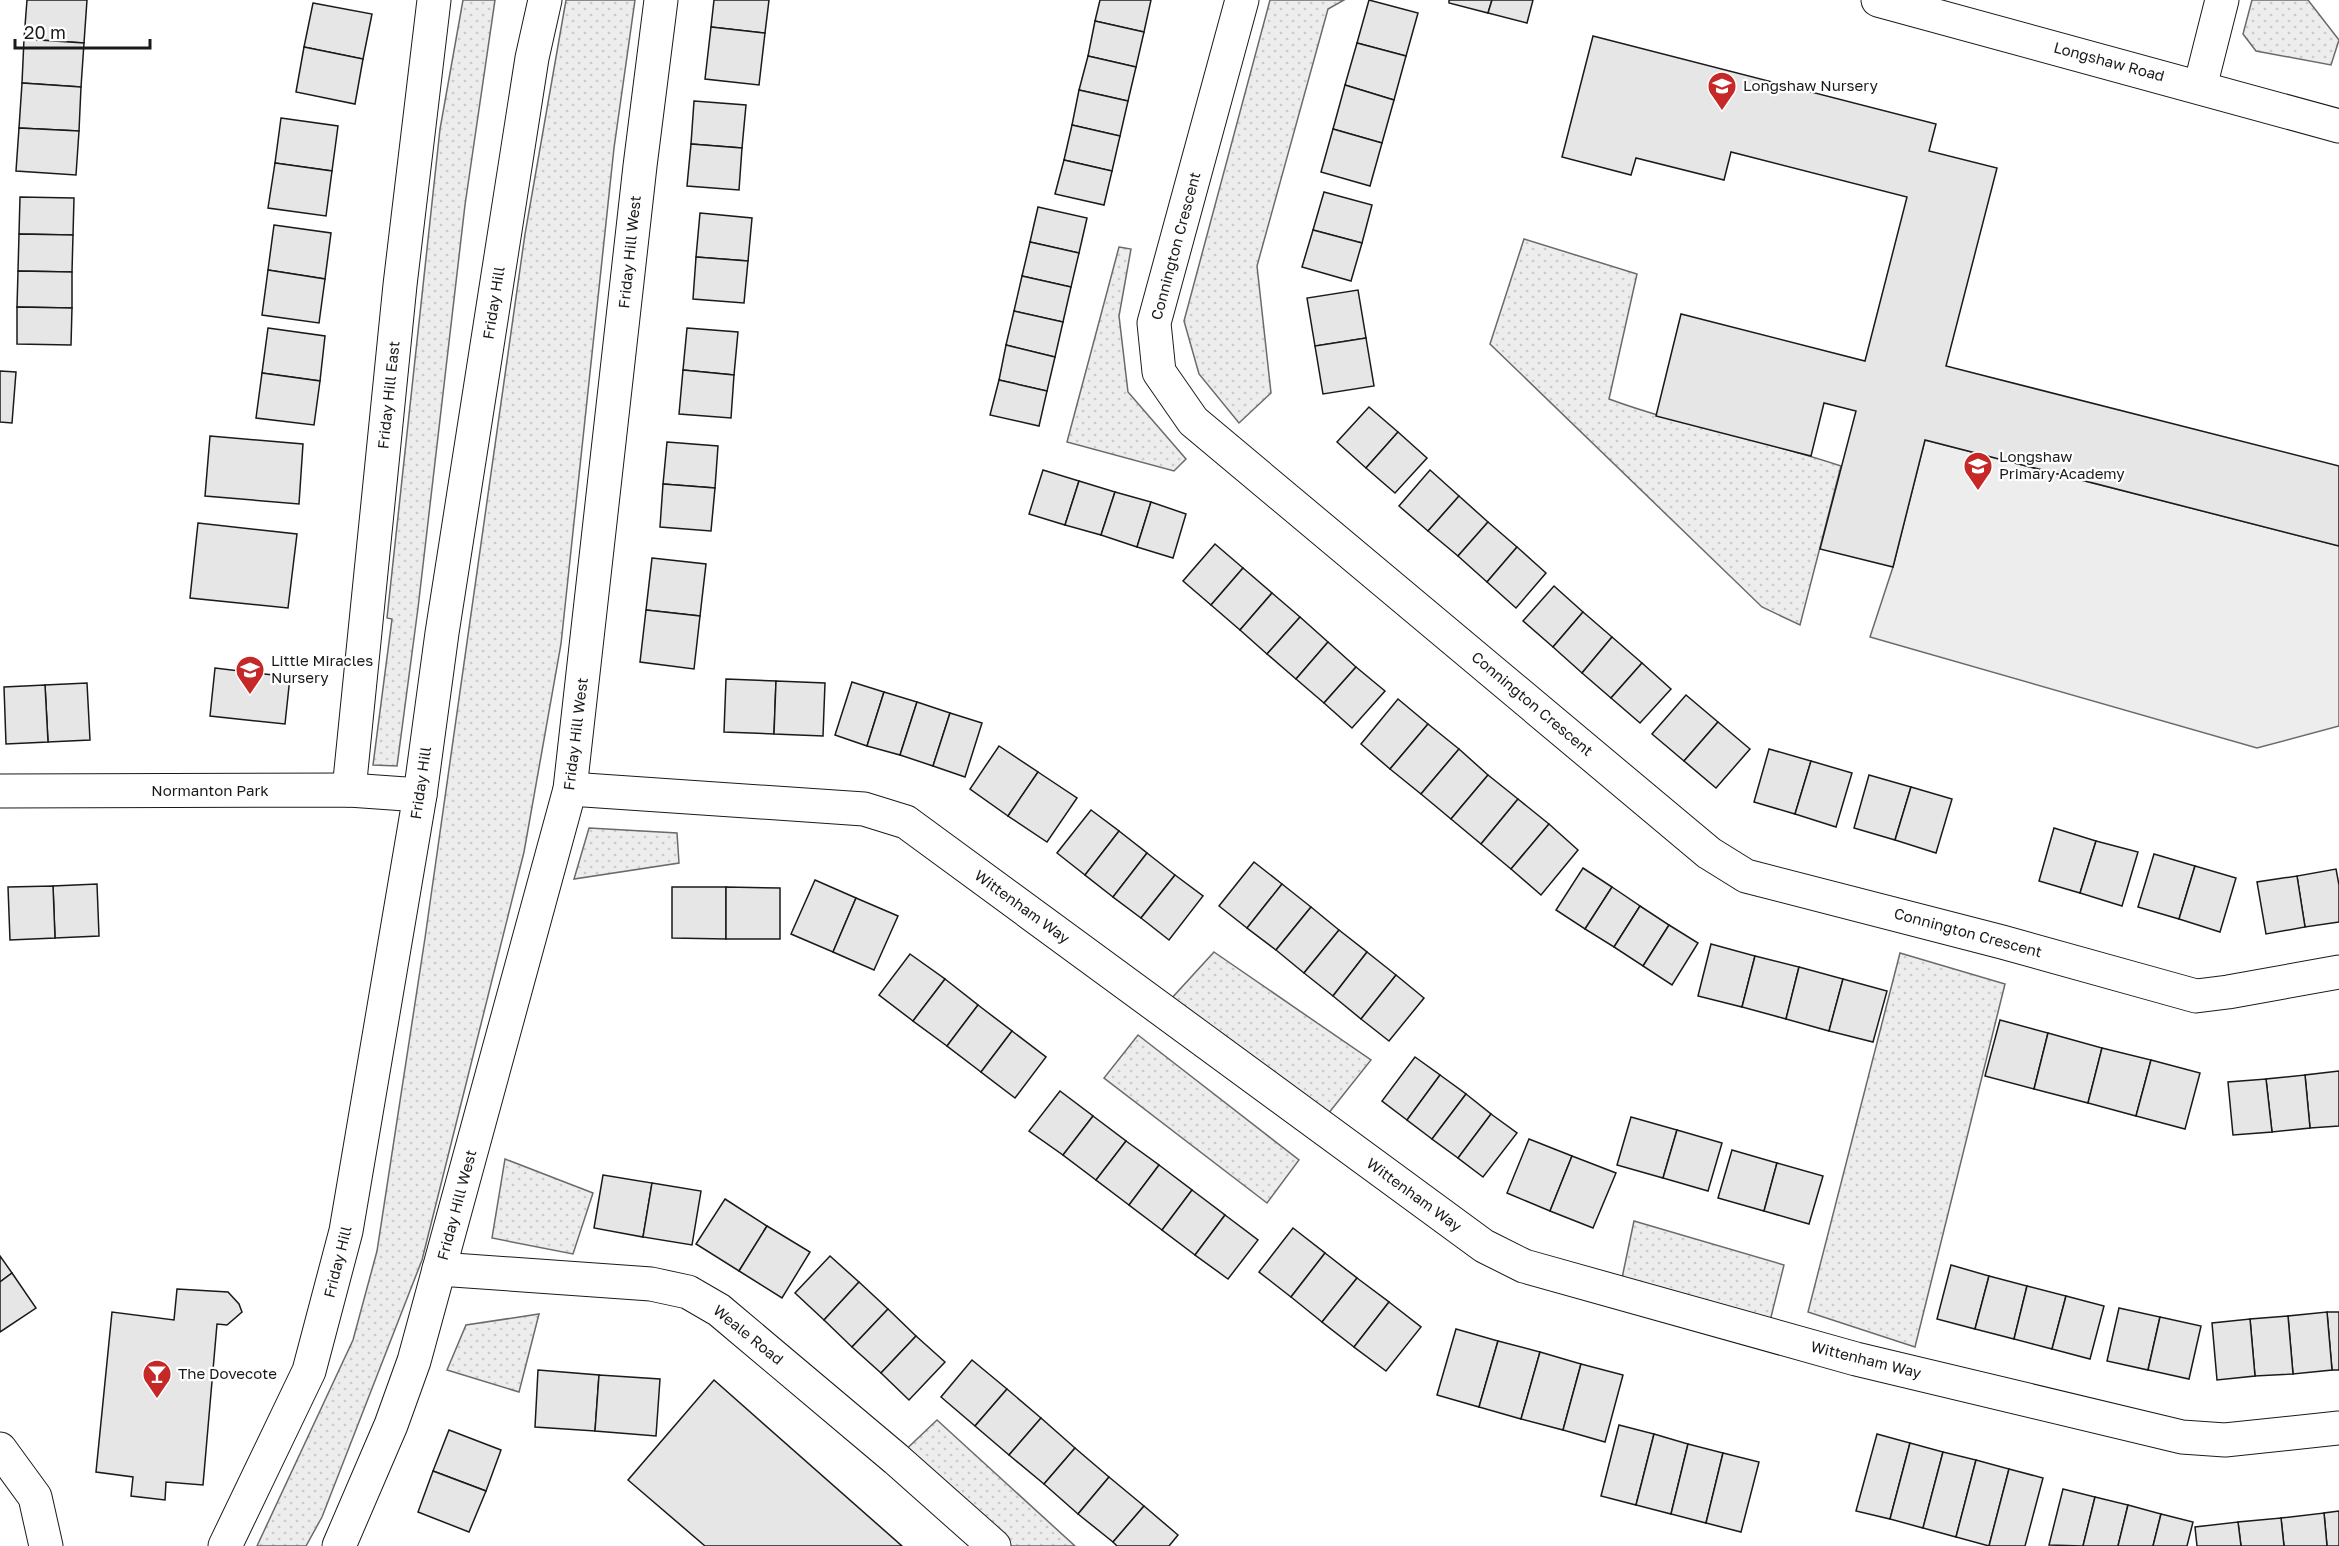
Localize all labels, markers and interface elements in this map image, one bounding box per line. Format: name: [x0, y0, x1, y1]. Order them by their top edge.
scale bar: [15, 12, 150, 50]
text: 20 m: [24, 21, 66, 43]
street label: Longshaw Road: [2052, 38, 2167, 84]
school or university icon: Longshaw Nursery: [1706, 70, 1738, 112]
place label: Longshaw Nursery: [1743, 76, 1879, 94]
street label: Connington Crescent: [1147, 170, 1203, 322]
street label: Friday Hill West: [614, 194, 644, 309]
street label: Friday Hill: [478, 265, 508, 340]
street label: Friday Hill East: [373, 340, 403, 450]
place label: Longshaw Primary Academy: [1999, 447, 2125, 482]
school or university icon: Longshaw Primary Academy: [1962, 450, 1994, 492]
street label: Connington Crescent: [1468, 647, 1597, 759]
place label: Little Miracles Nursery: [271, 651, 373, 686]
school or university icon: Little Miracles Nursery: [234, 654, 266, 696]
street label: Friday Hill West: [559, 676, 591, 791]
street label: Friday Hill: [406, 745, 434, 820]
street label: Normanton Park: [151, 781, 269, 799]
street label: Wittenham Way: [971, 866, 1074, 947]
street label: Connington Crescent: [1892, 904, 2044, 960]
street label: Friday Hill West: [433, 1148, 479, 1262]
street label: Wittenham Way: [1363, 1154, 1466, 1235]
street label: Friday Hill: [319, 1224, 355, 1300]
street label: Weale Road: [710, 1301, 787, 1368]
street label: Wittenham Way: [1809, 1337, 1924, 1382]
bar icon: The Dovecote: [141, 1358, 173, 1400]
place label: The Dovecote: [178, 1364, 277, 1382]

